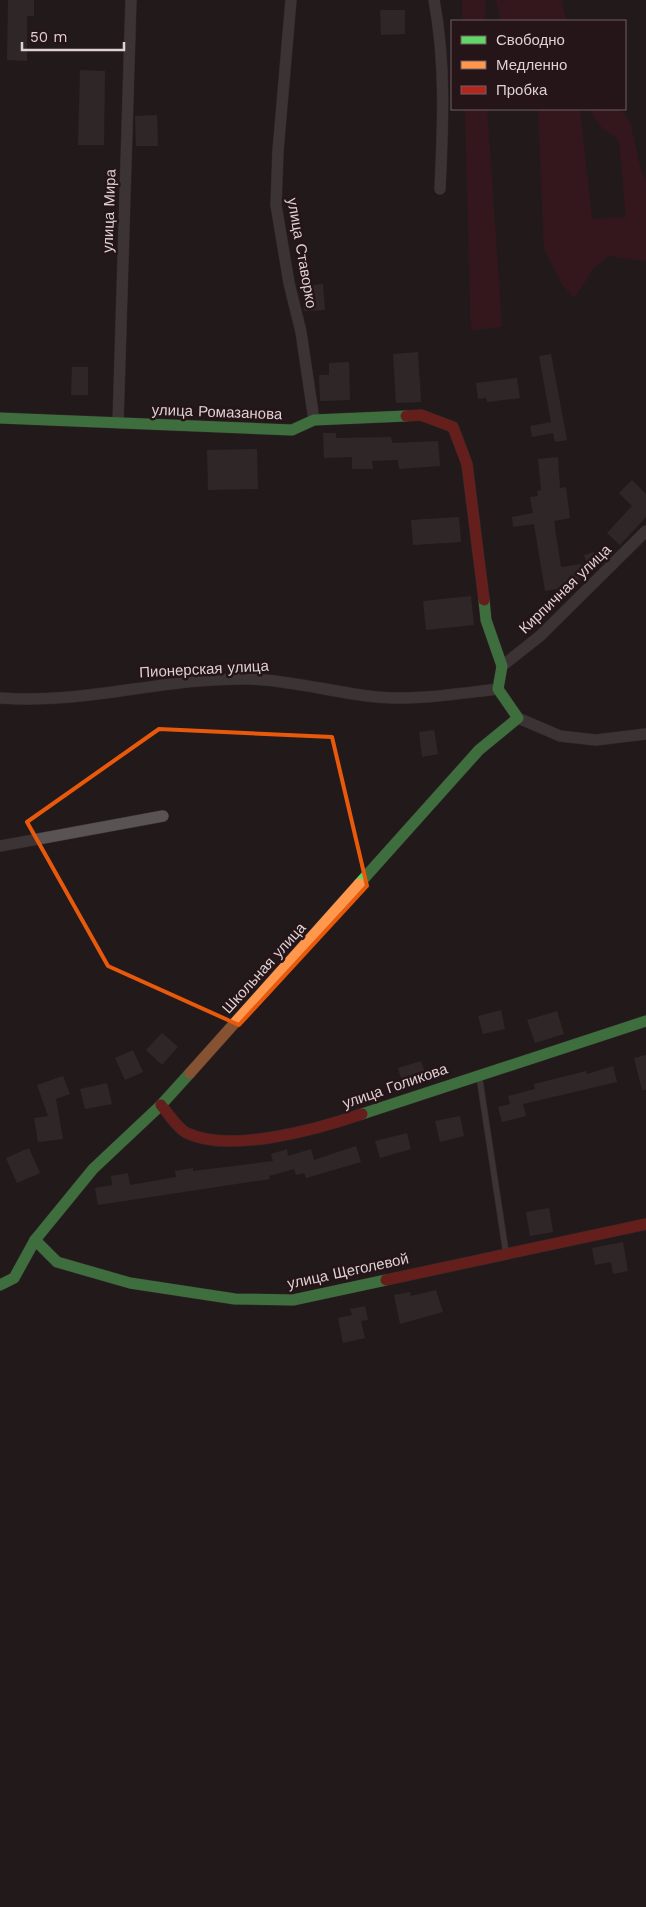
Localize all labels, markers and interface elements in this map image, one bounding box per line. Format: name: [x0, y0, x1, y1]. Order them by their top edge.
scale bar: [22, 20, 125, 52]
legend: [451, 20, 626, 110]
text: 50 m: [30, 28, 67, 46]
text: Свободно: [496, 31, 565, 49]
text: Медленно: [496, 56, 567, 74]
text: Пробка: [496, 81, 548, 99]
street label: улица Мира: [99, 168, 119, 253]
street label: улица Ставорко: [283, 196, 321, 310]
street label: улица Ромазанова: [151, 401, 283, 423]
street label: Кирпичная улица: [515, 540, 615, 637]
street label: Пионерская улица: [139, 657, 270, 681]
street label: Школьная улица: [218, 918, 310, 1017]
street label: улица Голикова: [340, 1059, 450, 1112]
street label: улица Щеголевой: [286, 1249, 410, 1293]

